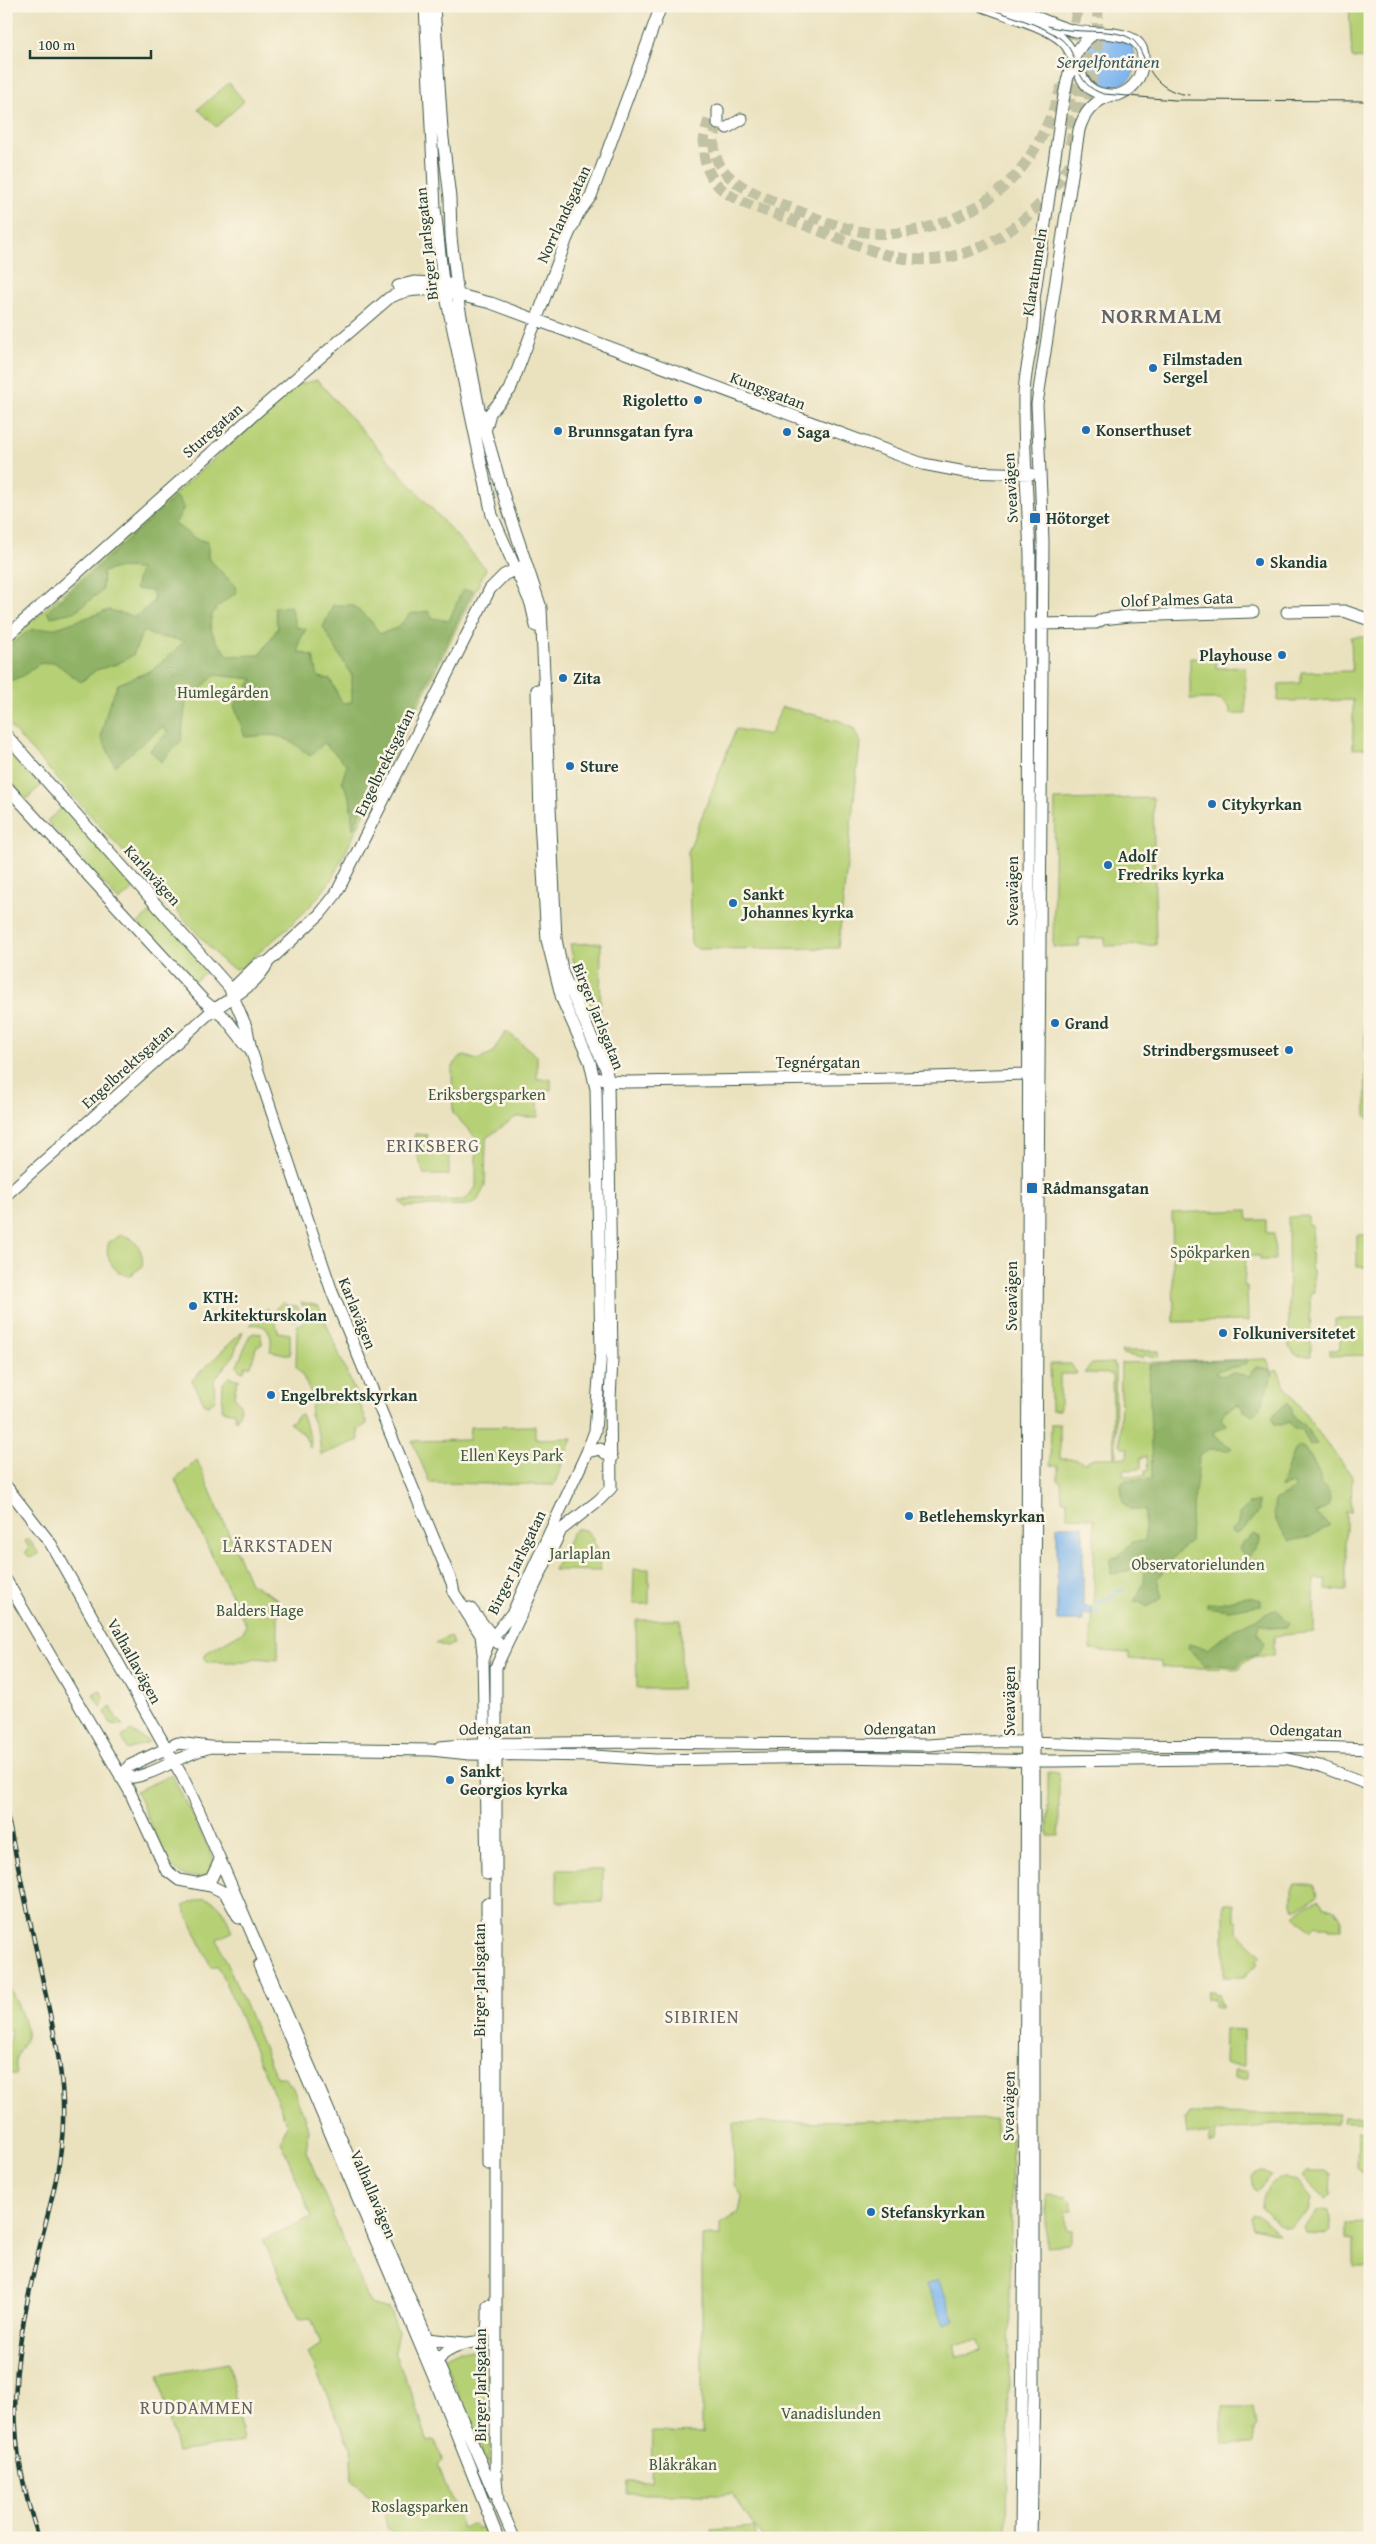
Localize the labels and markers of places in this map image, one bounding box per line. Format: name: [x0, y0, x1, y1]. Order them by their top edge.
place label: Filmstaden Sergel: [1163, 347, 1243, 389]
marker: Filmstaden Sergel: [1147, 362, 1159, 374]
place label: Rigoletto: [623, 388, 688, 412]
marker: Rigoletto: [692, 394, 704, 406]
place label: Konserthuset: [1096, 418, 1192, 442]
place label: Brunnsgatan fyra: [568, 419, 694, 443]
place label: Saga: [797, 420, 831, 444]
marker: Konserthuset: [1080, 424, 1092, 436]
marker: Brunnsgatan fyra: [552, 425, 564, 437]
marker: Saga: [781, 426, 793, 438]
place label: Hötorget: [1046, 506, 1110, 530]
marker: Hötorget: [1028, 511, 1042, 525]
place label: Skandia: [1270, 550, 1328, 574]
marker: Skandia: [1254, 556, 1266, 568]
place label: Playhouse: [1199, 643, 1272, 667]
marker: Playhouse: [1276, 649, 1288, 661]
place label: Zita: [573, 666, 602, 690]
marker: Zita: [557, 672, 569, 684]
place label: Sture: [580, 754, 619, 778]
marker: Sture: [564, 760, 576, 772]
place label: Citykyrkan: [1222, 792, 1302, 816]
marker: Citykyrkan: [1206, 798, 1218, 810]
place label: Adolf Fredriks kyrka: [1118, 844, 1225, 886]
marker: Adolf Fredriks kyrka: [1102, 859, 1114, 871]
place label: Sankt Johannes kyrka: [740, 882, 855, 924]
marker: Sankt Johannes kyrka: [727, 897, 739, 909]
place label: Grand: [1065, 1011, 1110, 1035]
marker: Grand: [1049, 1017, 1061, 1029]
place label: Strindbergsmuseet: [1143, 1038, 1279, 1062]
marker: Strindbergsmuseet: [1283, 1044, 1295, 1056]
place label: Rådmansgatan: [1043, 1176, 1149, 1200]
marker: Rådmansgatan: [1025, 1181, 1039, 1195]
place label: KTH: Arkitekturskolan: [203, 1285, 328, 1327]
marker: KTH: Arkitekturskolan: [187, 1300, 199, 1312]
place label: Folkuniversitetet: [1233, 1321, 1356, 1345]
marker: Folkuniversitetet: [1217, 1327, 1229, 1339]
place label: Engelbrektskyrkan: [281, 1383, 418, 1407]
marker: Engelbrektskyrkan: [265, 1389, 277, 1401]
place label: Betlehemskyrkan: [919, 1504, 1045, 1528]
marker: Betlehemskyrkan: [903, 1510, 915, 1522]
place label: Sankt Georgios kyrka: [460, 1759, 568, 1801]
marker: Sankt Georgios kyrka: [444, 1774, 456, 1786]
place label: Stefanskyrkan: [881, 2200, 985, 2224]
marker: Stefanskyrkan: [865, 2206, 877, 2218]

